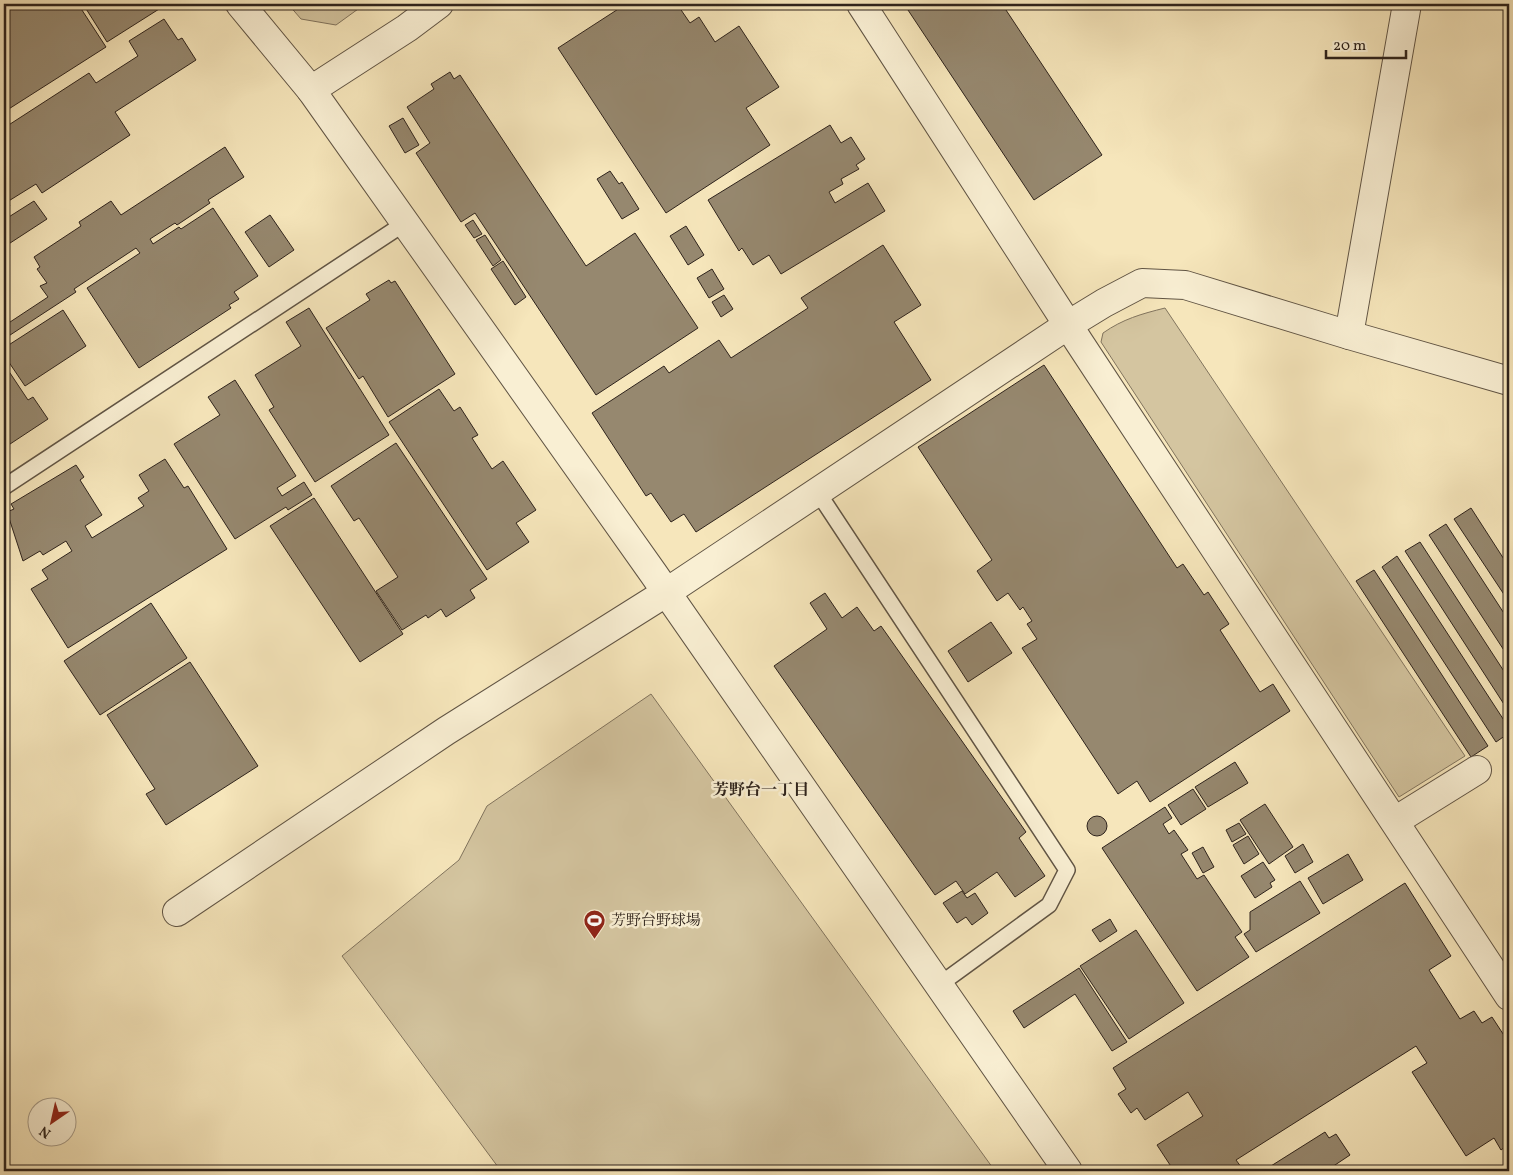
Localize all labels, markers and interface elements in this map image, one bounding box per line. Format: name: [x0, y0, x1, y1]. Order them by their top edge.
scale bar: [1326, 28, 1406, 60]
text: 20 m: [1333, 36, 1366, 57]
district label: 芳野台一丁目: [713, 780, 809, 802]
sports icon: 芳野台野球場: [583, 909, 607, 940]
place label: 芳野台野球場: [611, 911, 701, 932]
north arrow: [28, 1098, 78, 1148]
text: N: [36, 1121, 55, 1142]

